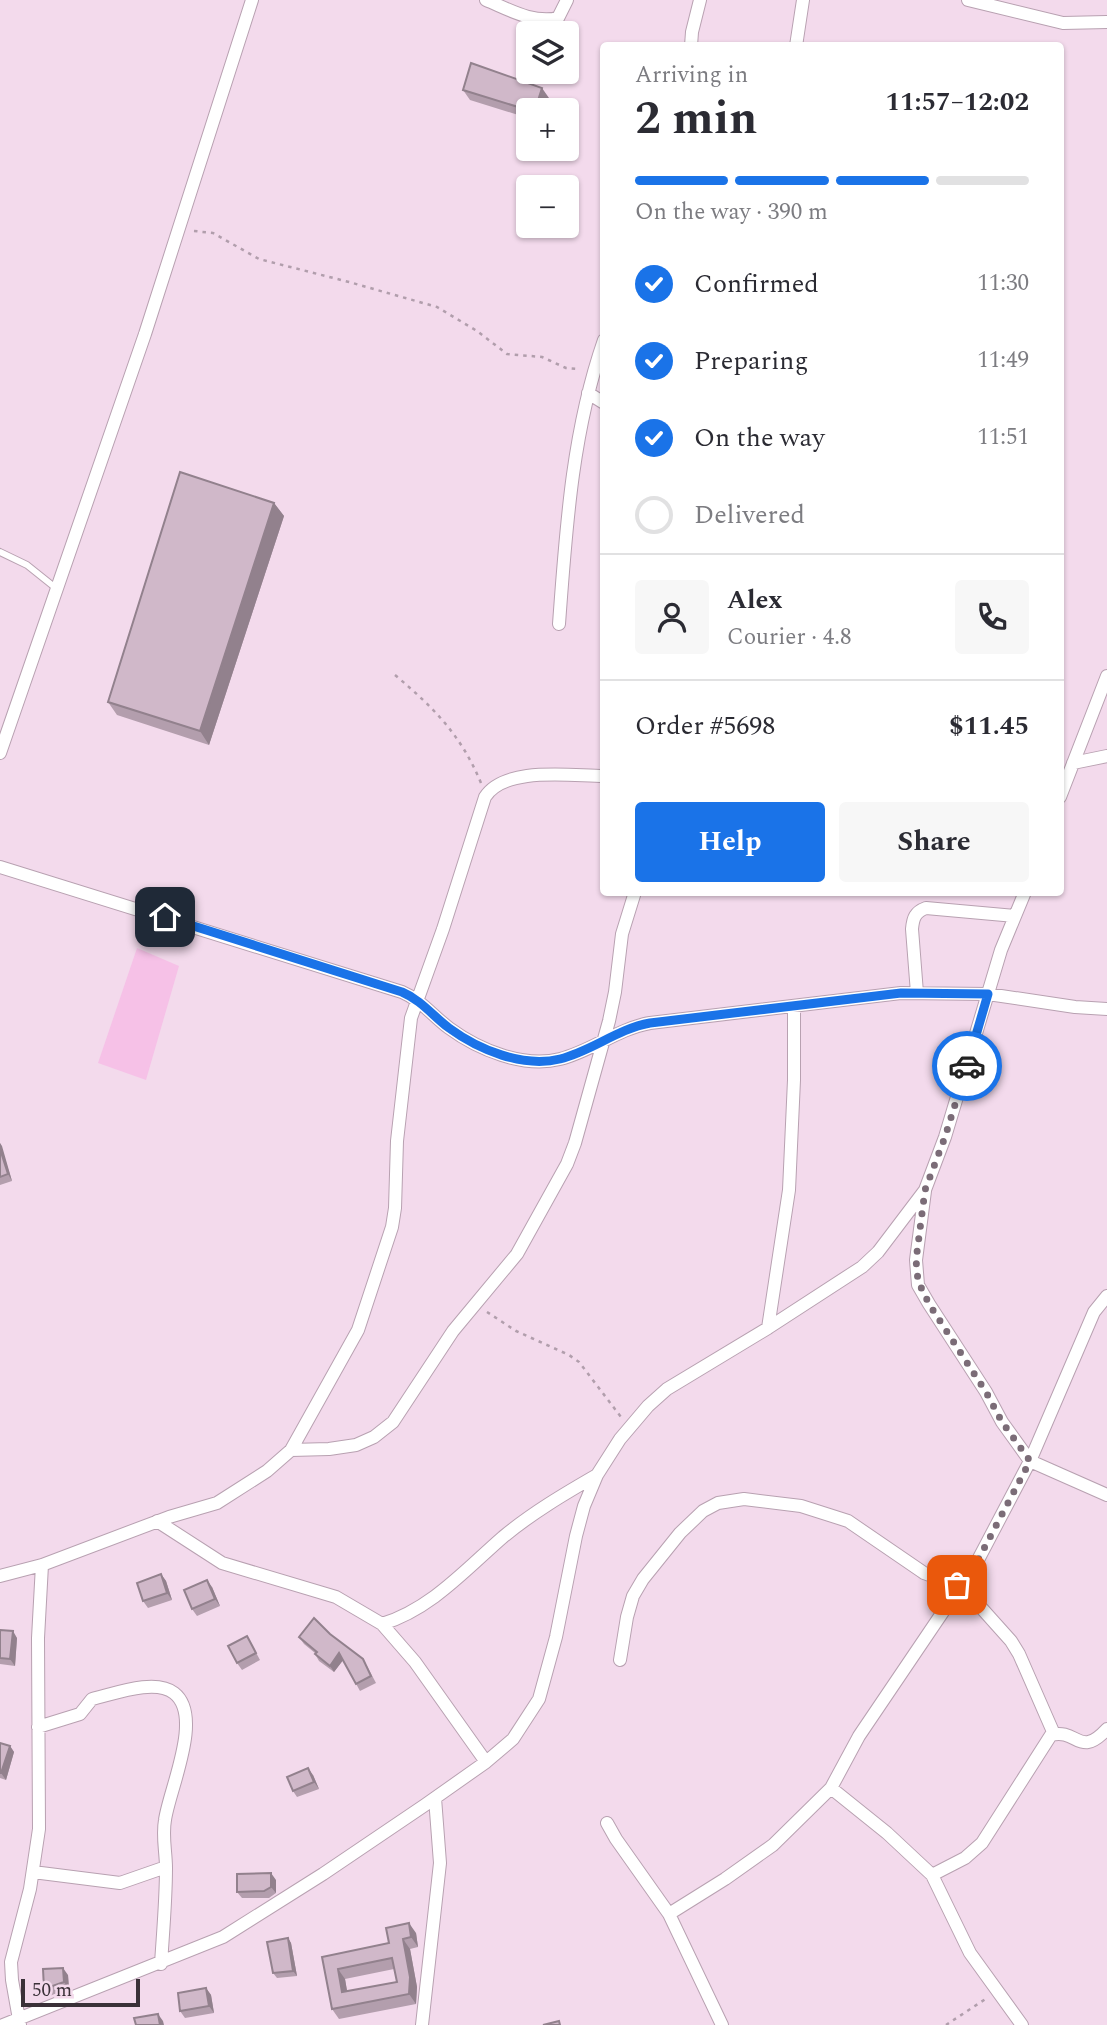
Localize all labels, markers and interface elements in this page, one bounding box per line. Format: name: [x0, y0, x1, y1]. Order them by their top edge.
map controls: [516, 21, 579, 238]
button: layers: [516, 21, 579, 84]
text: Arriving in: [635, 58, 748, 93]
text: 11:57–12:02: [885, 82, 1029, 122]
text: 2 min: [635, 84, 757, 154]
button: +: [516, 98, 579, 161]
button: −: [516, 175, 579, 238]
text: On the way · 390 m: [635, 195, 828, 230]
text: Confirmed: [694, 264, 819, 304]
icon: check: [635, 265, 673, 303]
text: 11:30: [977, 266, 1029, 301]
text: Preparing: [694, 341, 808, 381]
icon: check: [635, 342, 673, 380]
text: 11:49: [977, 343, 1029, 378]
text: On the way: [694, 418, 825, 458]
icon: check: [635, 419, 673, 457]
text: 11:51: [977, 420, 1029, 455]
text: Delivered: [694, 495, 805, 535]
button: person: [635, 580, 709, 654]
text: Alex: [727, 580, 782, 620]
button: phone: [955, 580, 1029, 654]
text: Courier · 4.8: [727, 620, 852, 655]
text: Order #5698: [635, 706, 775, 746]
text: $11.45: [949, 706, 1029, 746]
button: Help: [635, 802, 825, 882]
button: Share: [839, 802, 1029, 882]
pin: [135, 887, 195, 947]
icon: home: [146, 898, 184, 936]
courier: [932, 1031, 1002, 1101]
icon: car: [948, 1047, 986, 1085]
pin: [927, 1555, 987, 1615]
icon: bag: [938, 1566, 976, 1604]
scale bar: [21, 1976, 140, 2008]
text: 50 m: [32, 1976, 72, 2005]

